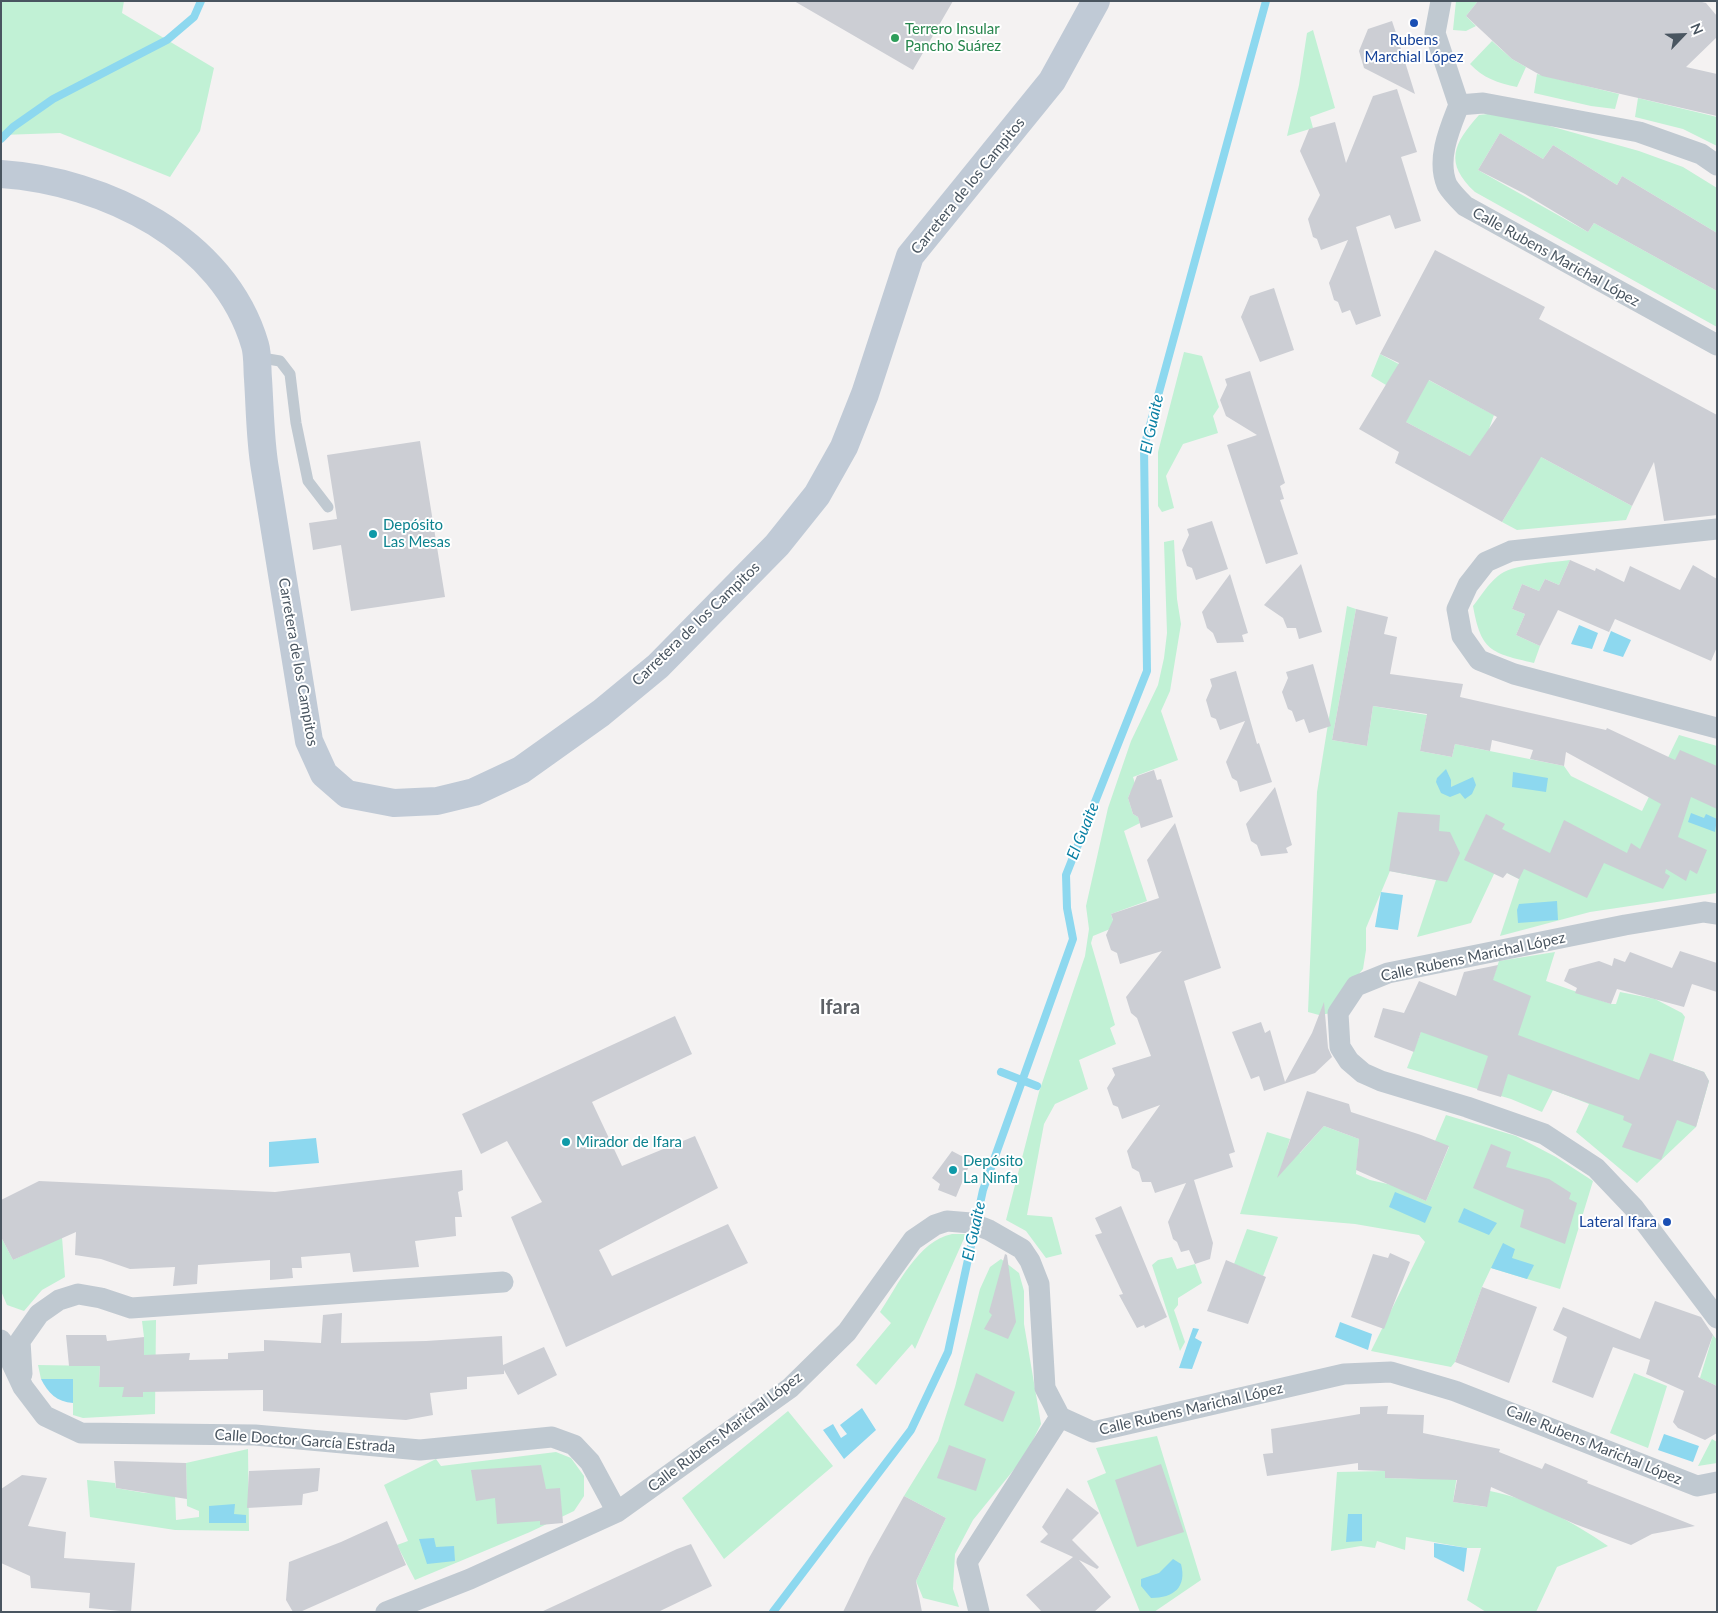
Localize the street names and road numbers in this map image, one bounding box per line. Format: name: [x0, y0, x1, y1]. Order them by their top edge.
street label: Carretera de los Campitos: [907, 114, 1029, 258]
street label: Calle Rubens Marichal López: [1469, 204, 1643, 310]
street label: Carretera de los Campitos: [628, 558, 764, 690]
street label: Carretera de los Campitos: [274, 576, 322, 748]
street label: Calle Rubens Marichal López: [1379, 929, 1567, 985]
street label: Calle Rubens Marichal López: [644, 1368, 806, 1496]
street label: Calle Rubens Marichal López: [1097, 1379, 1285, 1439]
street label: Calle Rubens Marichal López: [1503, 1401, 1685, 1489]
street label: Calle Doctor García Estrada: [214, 1426, 396, 1456]

